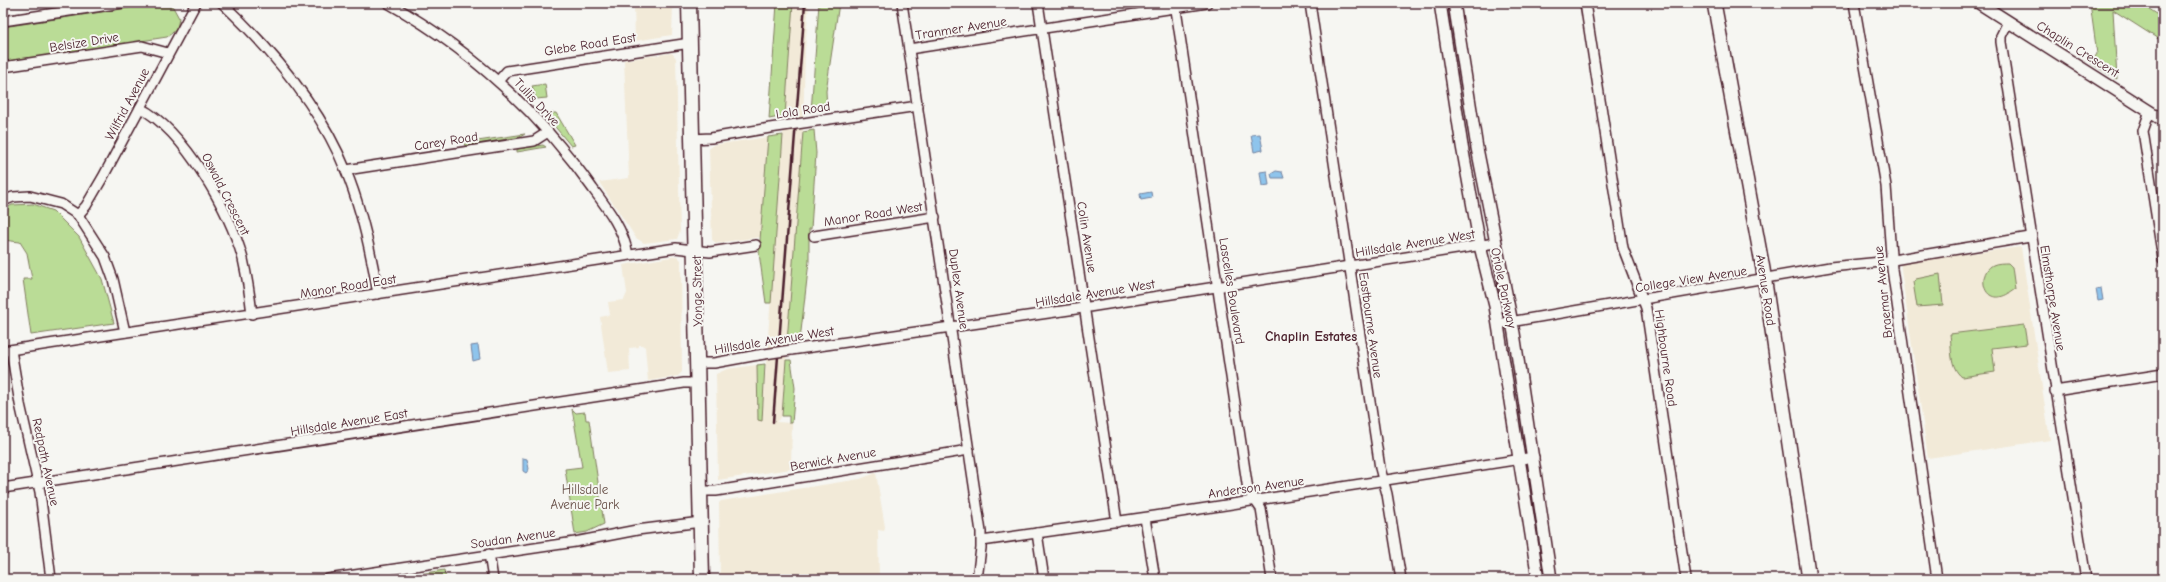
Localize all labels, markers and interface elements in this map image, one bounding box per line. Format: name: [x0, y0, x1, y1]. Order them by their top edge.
street label: Tranmer Avenue: [914, 13, 1008, 43]
street label: Chaplin Crescent: [2034, 18, 2123, 81]
street label: Belsize Drive: [48, 29, 120, 55]
street label: Glebe Road East: [543, 29, 638, 59]
street label: Wilfrid Avenue: [102, 65, 153, 143]
street label: Tullis Drive: [511, 75, 563, 129]
street label: Lola Road: [775, 98, 831, 122]
street label: Carey Road: [413, 129, 479, 153]
street label: Oswald Crescent: [199, 150, 254, 239]
street label: Manor Road West: [823, 199, 925, 229]
street label: Colin Avenue: [1074, 200, 1100, 274]
street label: Hillsdale Avenue West: [1354, 226, 1477, 260]
street label: Lascelles Boulevard: [1216, 237, 1248, 345]
street label: Elmsthorpe Avenue: [2037, 244, 2069, 352]
street label: Braemar Avenue: [1871, 245, 1895, 339]
street label: Oriole Parkway: [1488, 246, 1520, 330]
street label: Duplex Avenue: [946, 248, 972, 331]
street label: Avenue Road: [1753, 253, 1779, 327]
street label: Yonge Street: [689, 254, 705, 327]
street label: College View Avenue: [1634, 263, 1748, 295]
street label: Manor Road East: [299, 271, 398, 301]
street label: Eastbourne Avenue: [1356, 271, 1386, 379]
street label: Hillsdale Avenue West: [1034, 276, 1157, 310]
street label: Highbourne Road: [1652, 308, 1680, 408]
street label: Hillsdale Avenue West: [713, 323, 836, 357]
district label: Chaplin Estates: [1265, 328, 1357, 345]
street label: Hillsdale Avenue East: [289, 405, 410, 439]
street label: Redpath Avenue: [29, 417, 63, 508]
street label: Berwick Avenue: [789, 444, 878, 474]
street label: Anderson Avenue: [1207, 473, 1305, 501]
park label: Hillsdale Avenue Park: [551, 482, 620, 512]
street label: Soudan Avenue: [470, 525, 557, 551]

